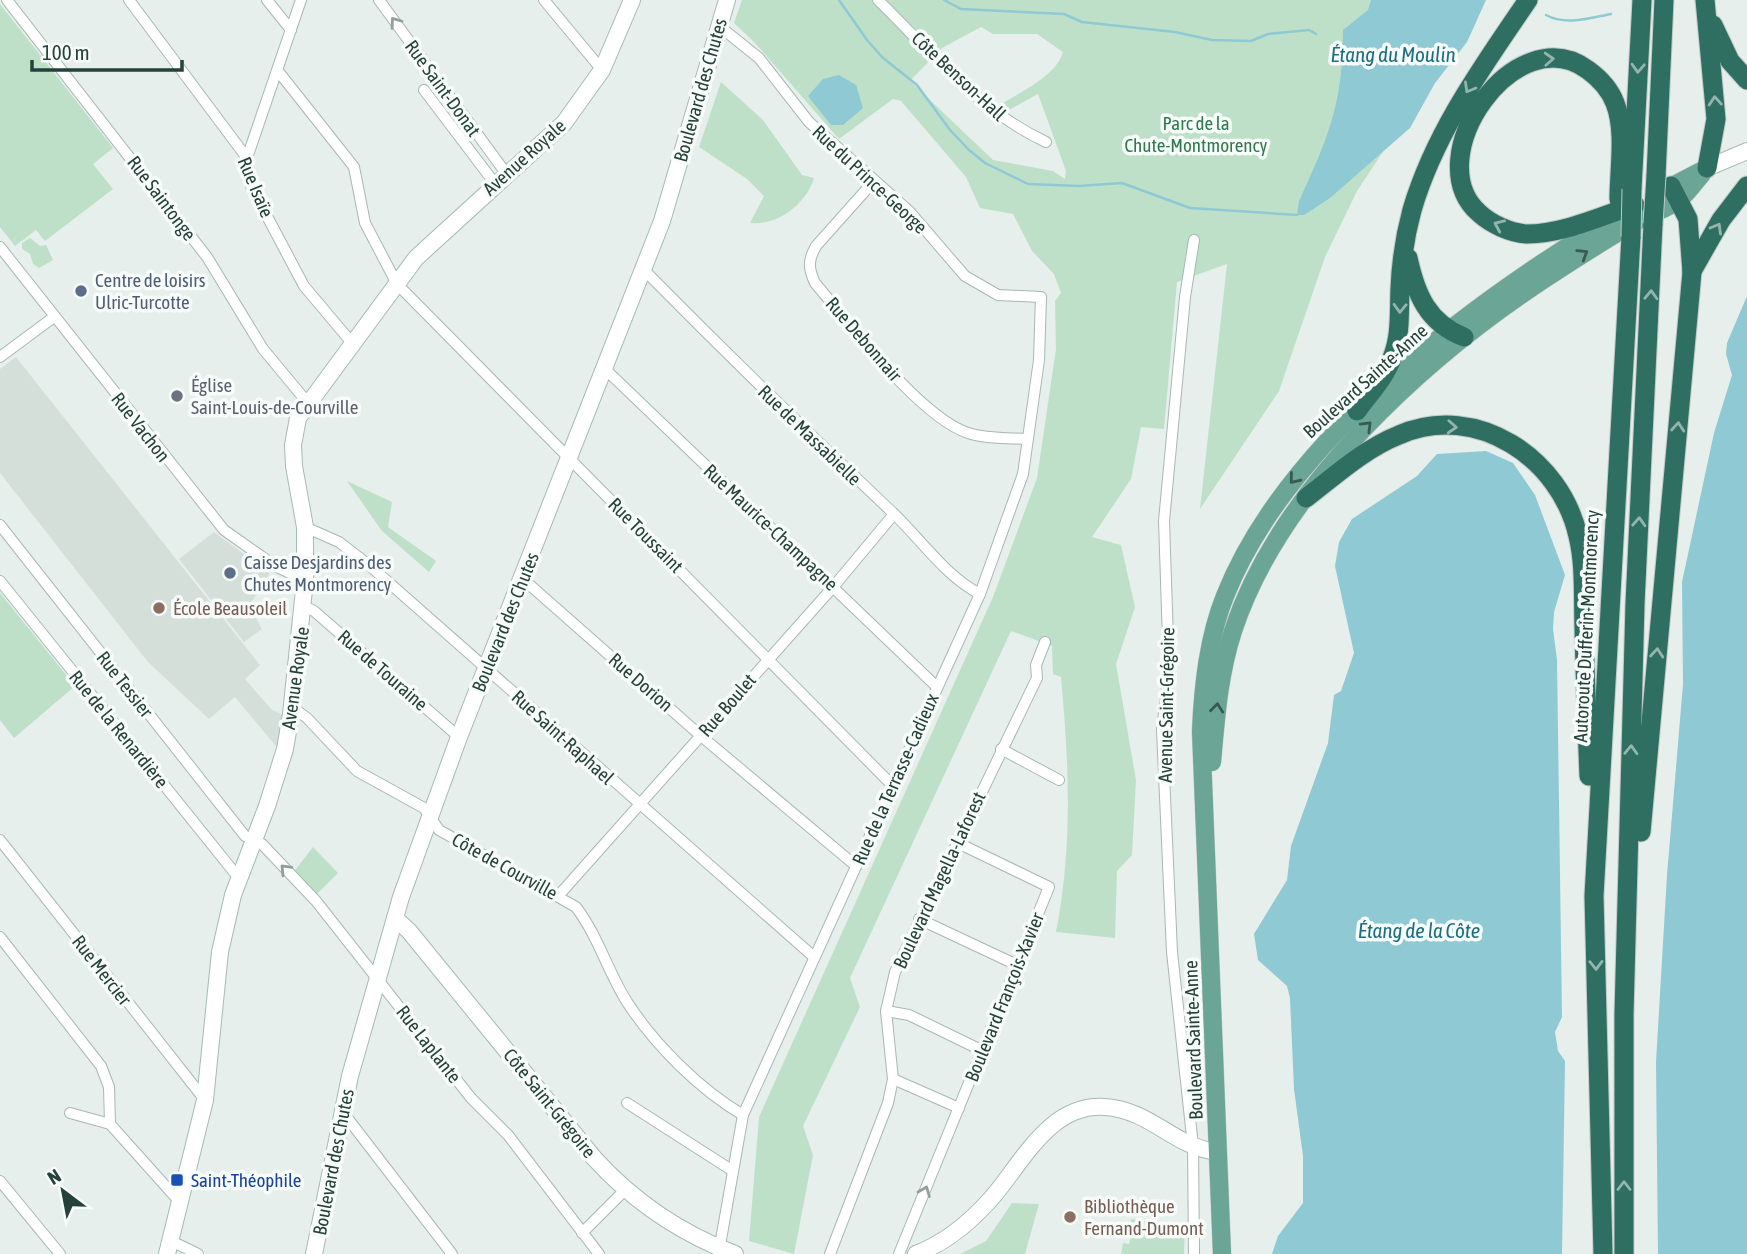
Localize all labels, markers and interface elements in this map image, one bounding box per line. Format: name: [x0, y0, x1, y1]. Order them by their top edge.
street label: Boulevard des Chutes: [669, 15, 731, 164]
one-way arrow: [391, 17, 403, 30]
street label: Côte Benson-Hall: [907, 27, 1011, 125]
scale bar: [32, 28, 182, 72]
street label: Rue Saint-Donat: [401, 36, 485, 140]
text: 100 m: [42, 40, 90, 64]
water label: Étang du Moulin: [1330, 42, 1456, 66]
one-way arrow: [1544, 52, 1555, 67]
one-way arrow: [1631, 63, 1646, 74]
one-way arrow: [1464, 81, 1477, 93]
one-way arrow: [1708, 95, 1723, 106]
park label: Parc de la Chute-Montmorency: [1125, 112, 1268, 156]
street label: Avenue Royale: [478, 114, 570, 200]
street label: Rue du Prince-George: [808, 120, 932, 238]
street label: Rue Saintonge: [123, 151, 201, 245]
street label: Rue Isaïe: [234, 154, 278, 220]
one-way arrow: [1494, 219, 1506, 233]
one-way arrow: [1709, 222, 1722, 235]
one-way arrow: [1575, 250, 1588, 263]
place label: Centre de loisirs Ulric-Turcotte: [95, 269, 206, 313]
marker: Centre de loisirs Ulric-Turcotte: [73, 283, 89, 299]
one-way arrow: [1643, 289, 1658, 300]
street label: Rue Debonnair: [821, 292, 907, 386]
one-way arrow: [1392, 303, 1407, 314]
street label: Boulevard Sainte-Anne: [1298, 319, 1432, 443]
place label: Église Saint-Louis-de-Courville: [191, 374, 358, 418]
street label: Rue de Massabielle: [754, 380, 866, 490]
street label: Rue Vachon: [107, 388, 175, 466]
marker: Église Saint-Louis-de-Courville: [169, 388, 185, 404]
one-way arrow: [1447, 419, 1458, 434]
one-way arrow: [1670, 421, 1685, 432]
one-way arrow: [1359, 422, 1371, 434]
street label: Rue Maurice-Champagne: [699, 459, 843, 595]
one-way arrow: [1289, 472, 1302, 484]
street label: Rue Toussaint: [604, 493, 688, 577]
street label: Autoroute Dufferin-Montmorency: [1569, 509, 1603, 743]
one-way arrow: [1632, 517, 1647, 528]
street label: Boulevard des Chutes: [467, 549, 543, 695]
place label: Caisse Desjardins des Chutes Montmorency: [244, 551, 392, 595]
marker: Caisse Desjardins des Chutes Montmorency: [222, 565, 238, 581]
place label: École Beausoleil: [173, 597, 287, 619]
marker: École Beausoleil: [151, 600, 167, 616]
street label: Avenue Royale: [277, 625, 313, 731]
street label: Rue de Touraine: [334, 625, 432, 715]
street label: Avenue Saint-Grégoire: [1154, 627, 1178, 783]
street label: Rue Tessier: [92, 647, 158, 722]
one-way arrow: [1649, 647, 1664, 659]
street label: Rue Dorion: [604, 648, 678, 716]
street label: Rue de la Renardière: [65, 666, 173, 792]
street label: Rue Boulet: [694, 669, 760, 741]
street label: Rue Saint-Raphael: [507, 685, 619, 789]
street label: Rue de la Terrasse-Cadieux: [847, 690, 943, 868]
one-way arrow: [1209, 702, 1224, 714]
one-way arrow: [1623, 744, 1639, 755]
street label: Boulevard Magella-Laforest: [888, 788, 990, 972]
street label: Côte de Courville: [448, 828, 562, 904]
one-way arrow: [281, 864, 294, 877]
street label: Boulevard François-Xavier: [960, 909, 1048, 1085]
water label: Étang de la Côte: [1358, 918, 1480, 942]
street label: Rue Mercier: [68, 931, 136, 1010]
street label: Boulevard Sainte-Anne: [1179, 960, 1207, 1120]
one-way arrow: [1588, 960, 1604, 970]
street label: Rue Laplante: [392, 1001, 466, 1087]
street label: Côte Saint-Grégoire: [499, 1044, 601, 1162]
street label: Boulevard des Chutes: [308, 1087, 358, 1237]
north arrow: [28, 1156, 98, 1226]
text: N: [43, 1164, 65, 1189]
place label: Saint-Théophile: [191, 1169, 301, 1191]
marker: Saint-Théophile: [169, 1172, 185, 1188]
one-way arrow: [1616, 1180, 1632, 1191]
one-way arrow: [916, 1185, 930, 1197]
place label: Bibliothèque Fernand-Dumont: [1084, 1195, 1204, 1239]
marker: Bibliothèque Fernand-Dumont: [1062, 1209, 1078, 1225]

